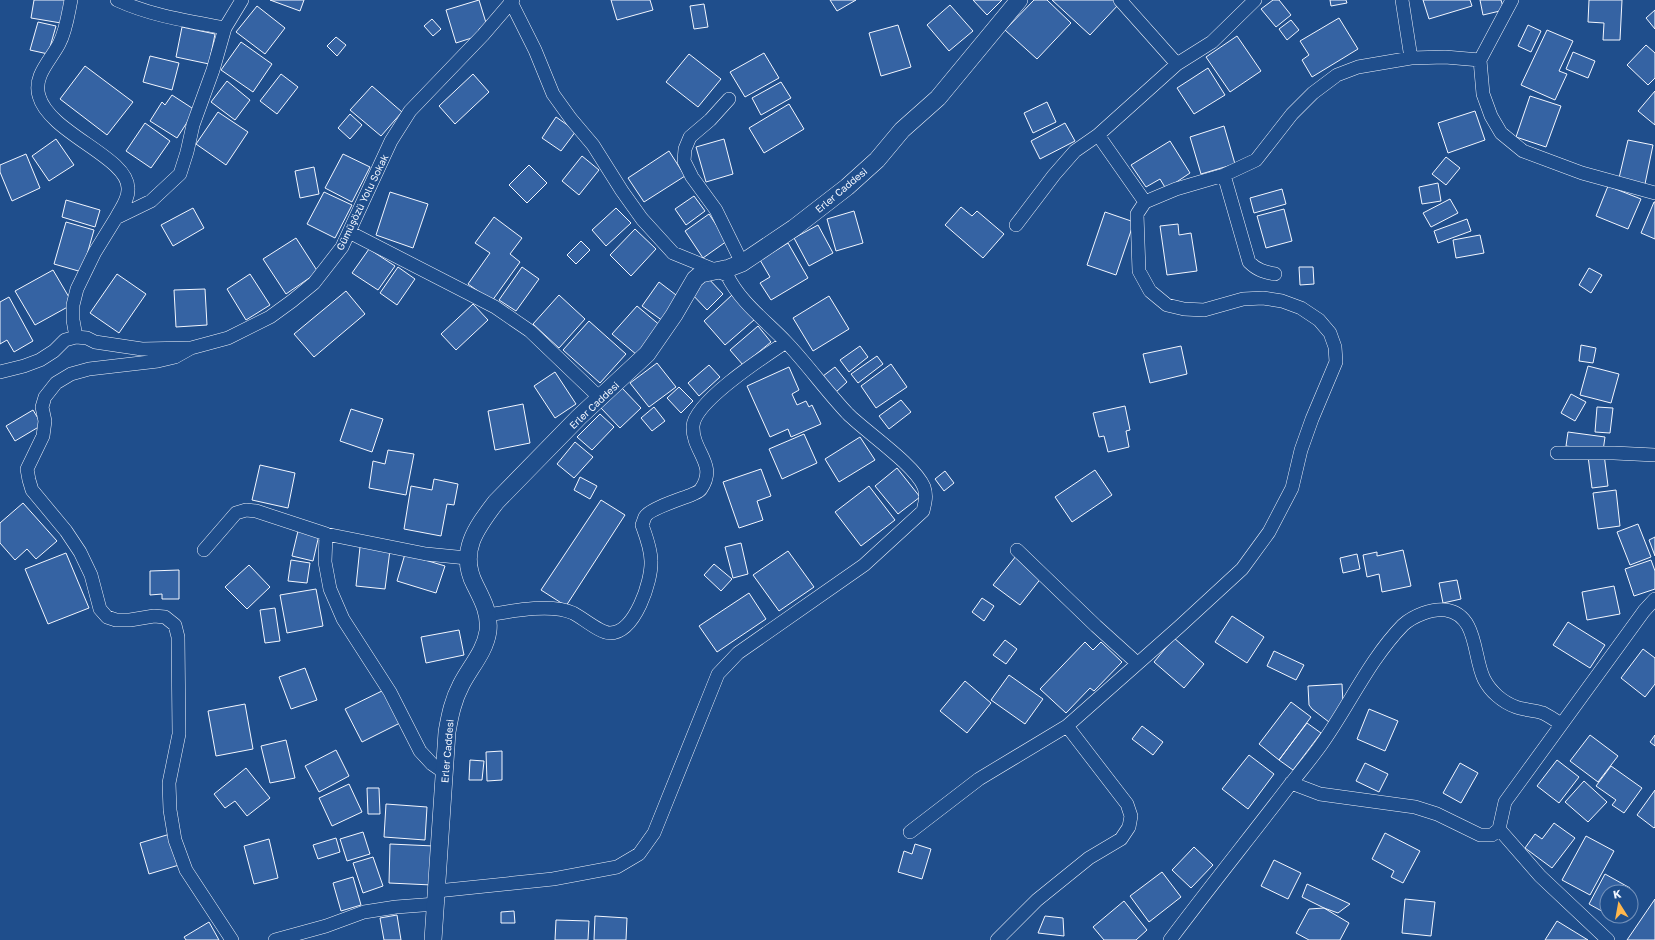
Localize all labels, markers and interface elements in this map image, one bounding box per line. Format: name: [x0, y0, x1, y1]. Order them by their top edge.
street label: Gümüşözü Yolu Sokak: [333, 152, 391, 252]
street label: Erler Caddesi: [813, 165, 869, 215]
street label: Erler Caddesi: [567, 379, 621, 431]
street label: Erler Caddesi: [438, 719, 456, 783]
north arrow: [1599, 884, 1639, 924]
text: K: [1612, 887, 1622, 901]

